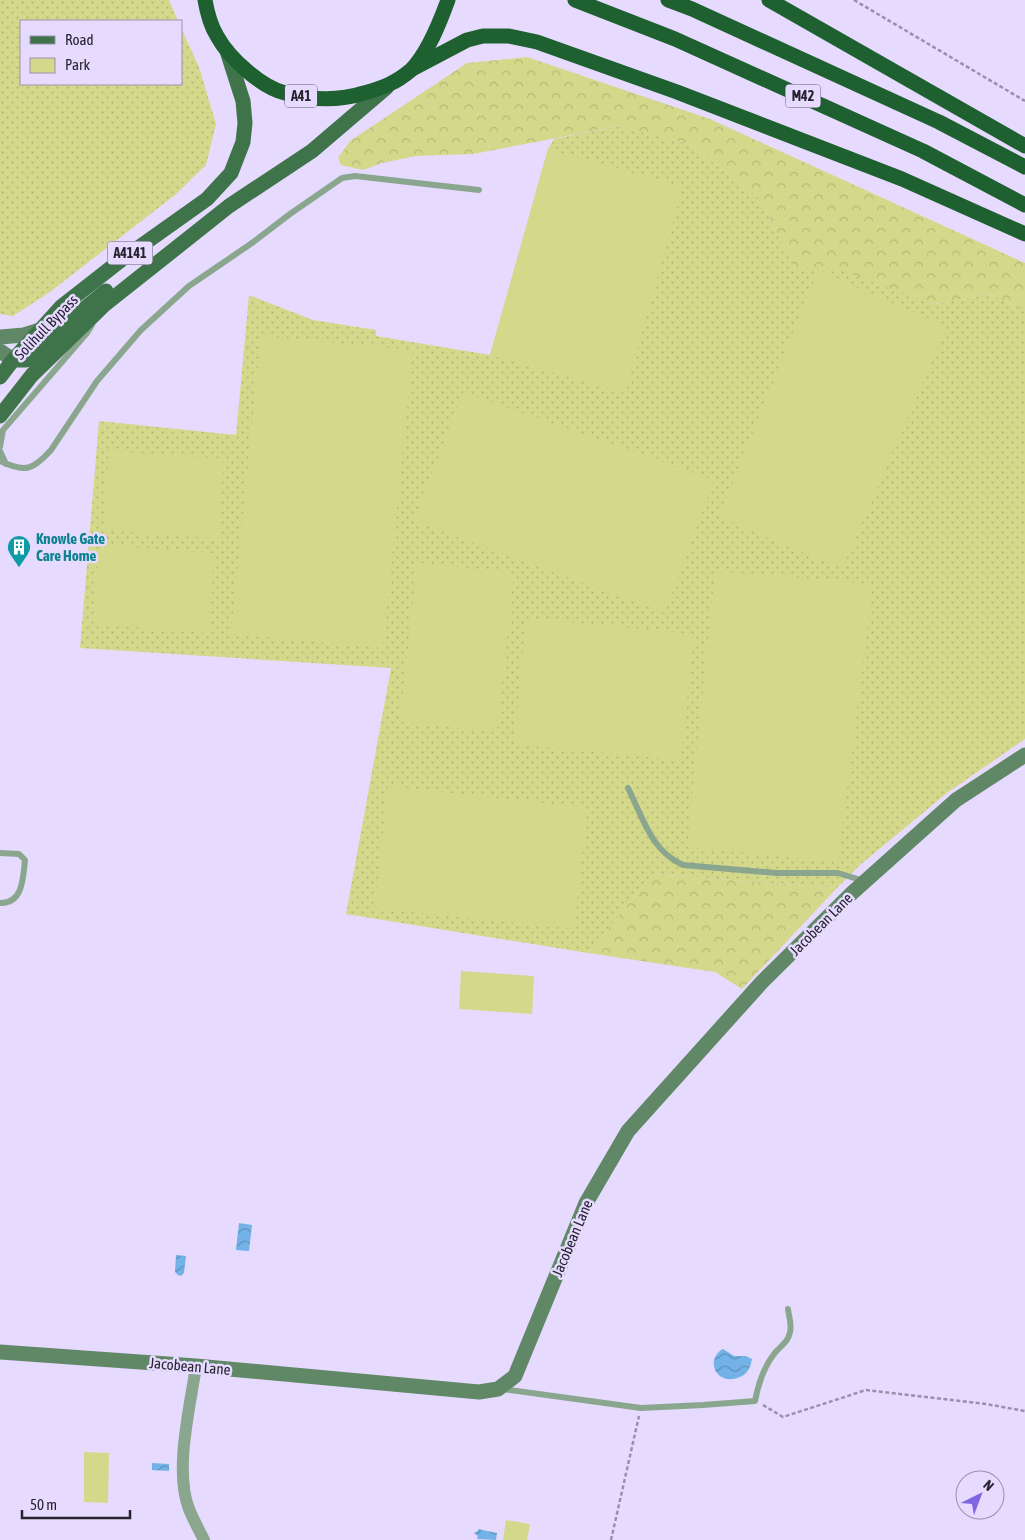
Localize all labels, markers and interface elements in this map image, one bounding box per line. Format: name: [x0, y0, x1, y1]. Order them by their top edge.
legend: [20, 20, 182, 85]
text: Road: [65, 31, 94, 48]
text: Park: [65, 56, 90, 73]
road number: A41: [285, 84, 317, 108]
road number: M42: [786, 84, 820, 108]
road number: A4141: [108, 242, 152, 264]
street label: Solihull Bypass: [11, 291, 81, 363]
place label: Knowle Gate Care Home: [36, 530, 105, 564]
building icon: Knowle Gate Care Home: [6, 534, 32, 568]
street label: Jacobean Lane: [786, 889, 856, 959]
street label: Jacobean Lane: [548, 1197, 596, 1279]
street label: Jacobean Lane: [149, 1354, 232, 1378]
north arrow: [955, 1470, 1005, 1520]
text: N: [980, 1477, 997, 1494]
scale bar: [22, 1488, 130, 1520]
text: 50 m: [30, 1496, 57, 1513]

